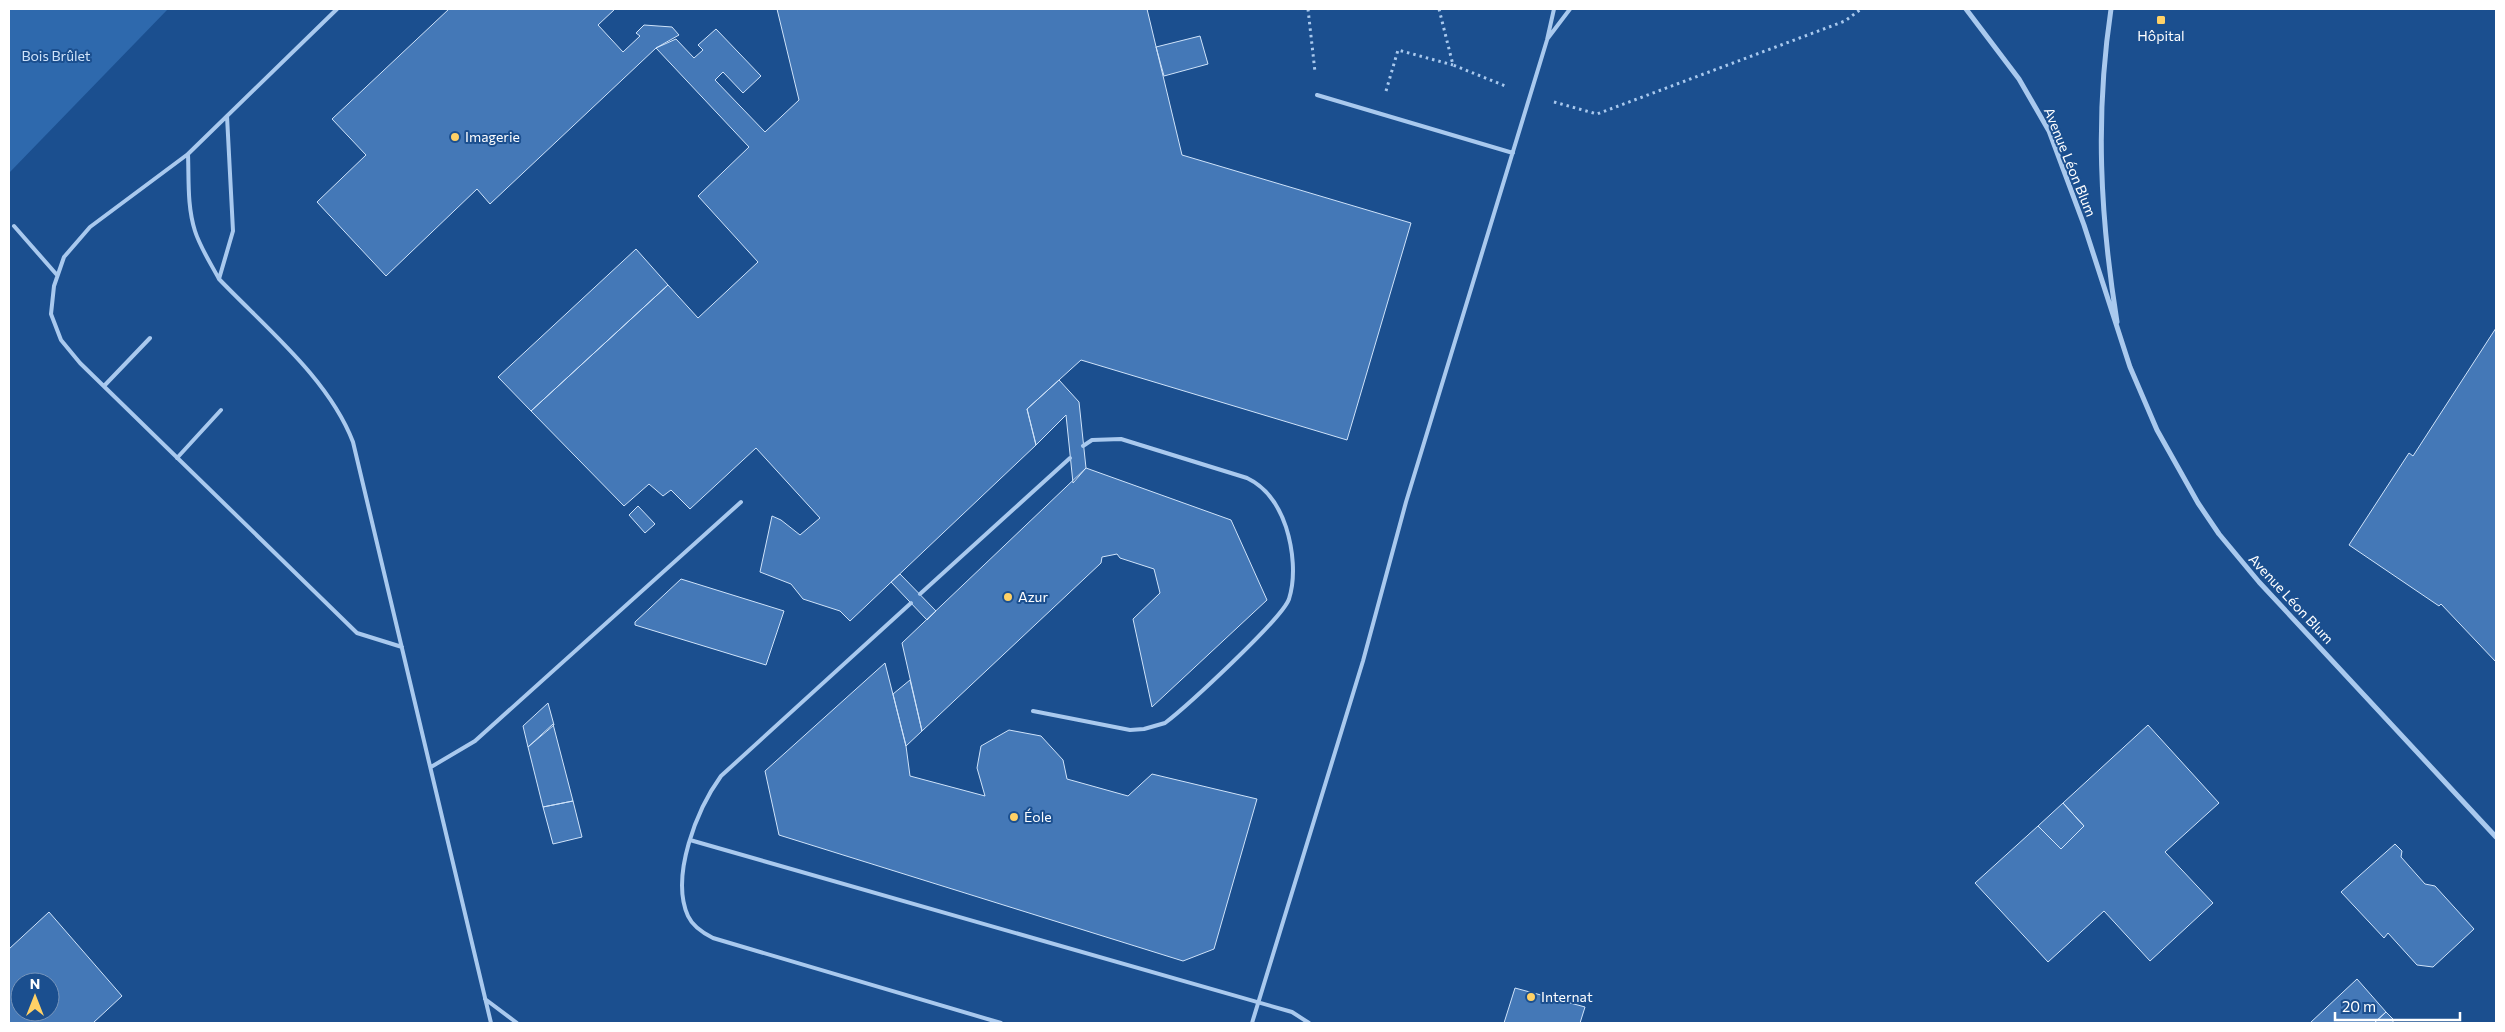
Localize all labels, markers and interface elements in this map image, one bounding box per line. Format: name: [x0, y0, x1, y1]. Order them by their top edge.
marker: Hôpital: [2155, 14, 2167, 26]
place label: Hôpital: [2137, 27, 2185, 44]
park label: Bois Brûlet: [21, 47, 91, 64]
street label: Avenue Léon Blum: [2041, 105, 2100, 219]
place label: Imagerie: [465, 128, 520, 145]
marker: Imagerie: [449, 131, 461, 143]
street label: Avenue Léon Blum: [2245, 550, 2337, 647]
place label: Azur: [1018, 588, 1048, 605]
marker: Azur: [1002, 591, 1014, 603]
place label: Éole: [1024, 808, 1052, 825]
marker: Éole: [1008, 811, 1020, 823]
north arrow: [10, 972, 60, 1022]
text: N: [30, 975, 40, 992]
place label: Internat: [1541, 988, 1593, 1005]
scale bar: [2335, 990, 2460, 1022]
marker: Internat: [1525, 991, 1537, 1003]
text: 20 m: [2342, 997, 2376, 1015]

